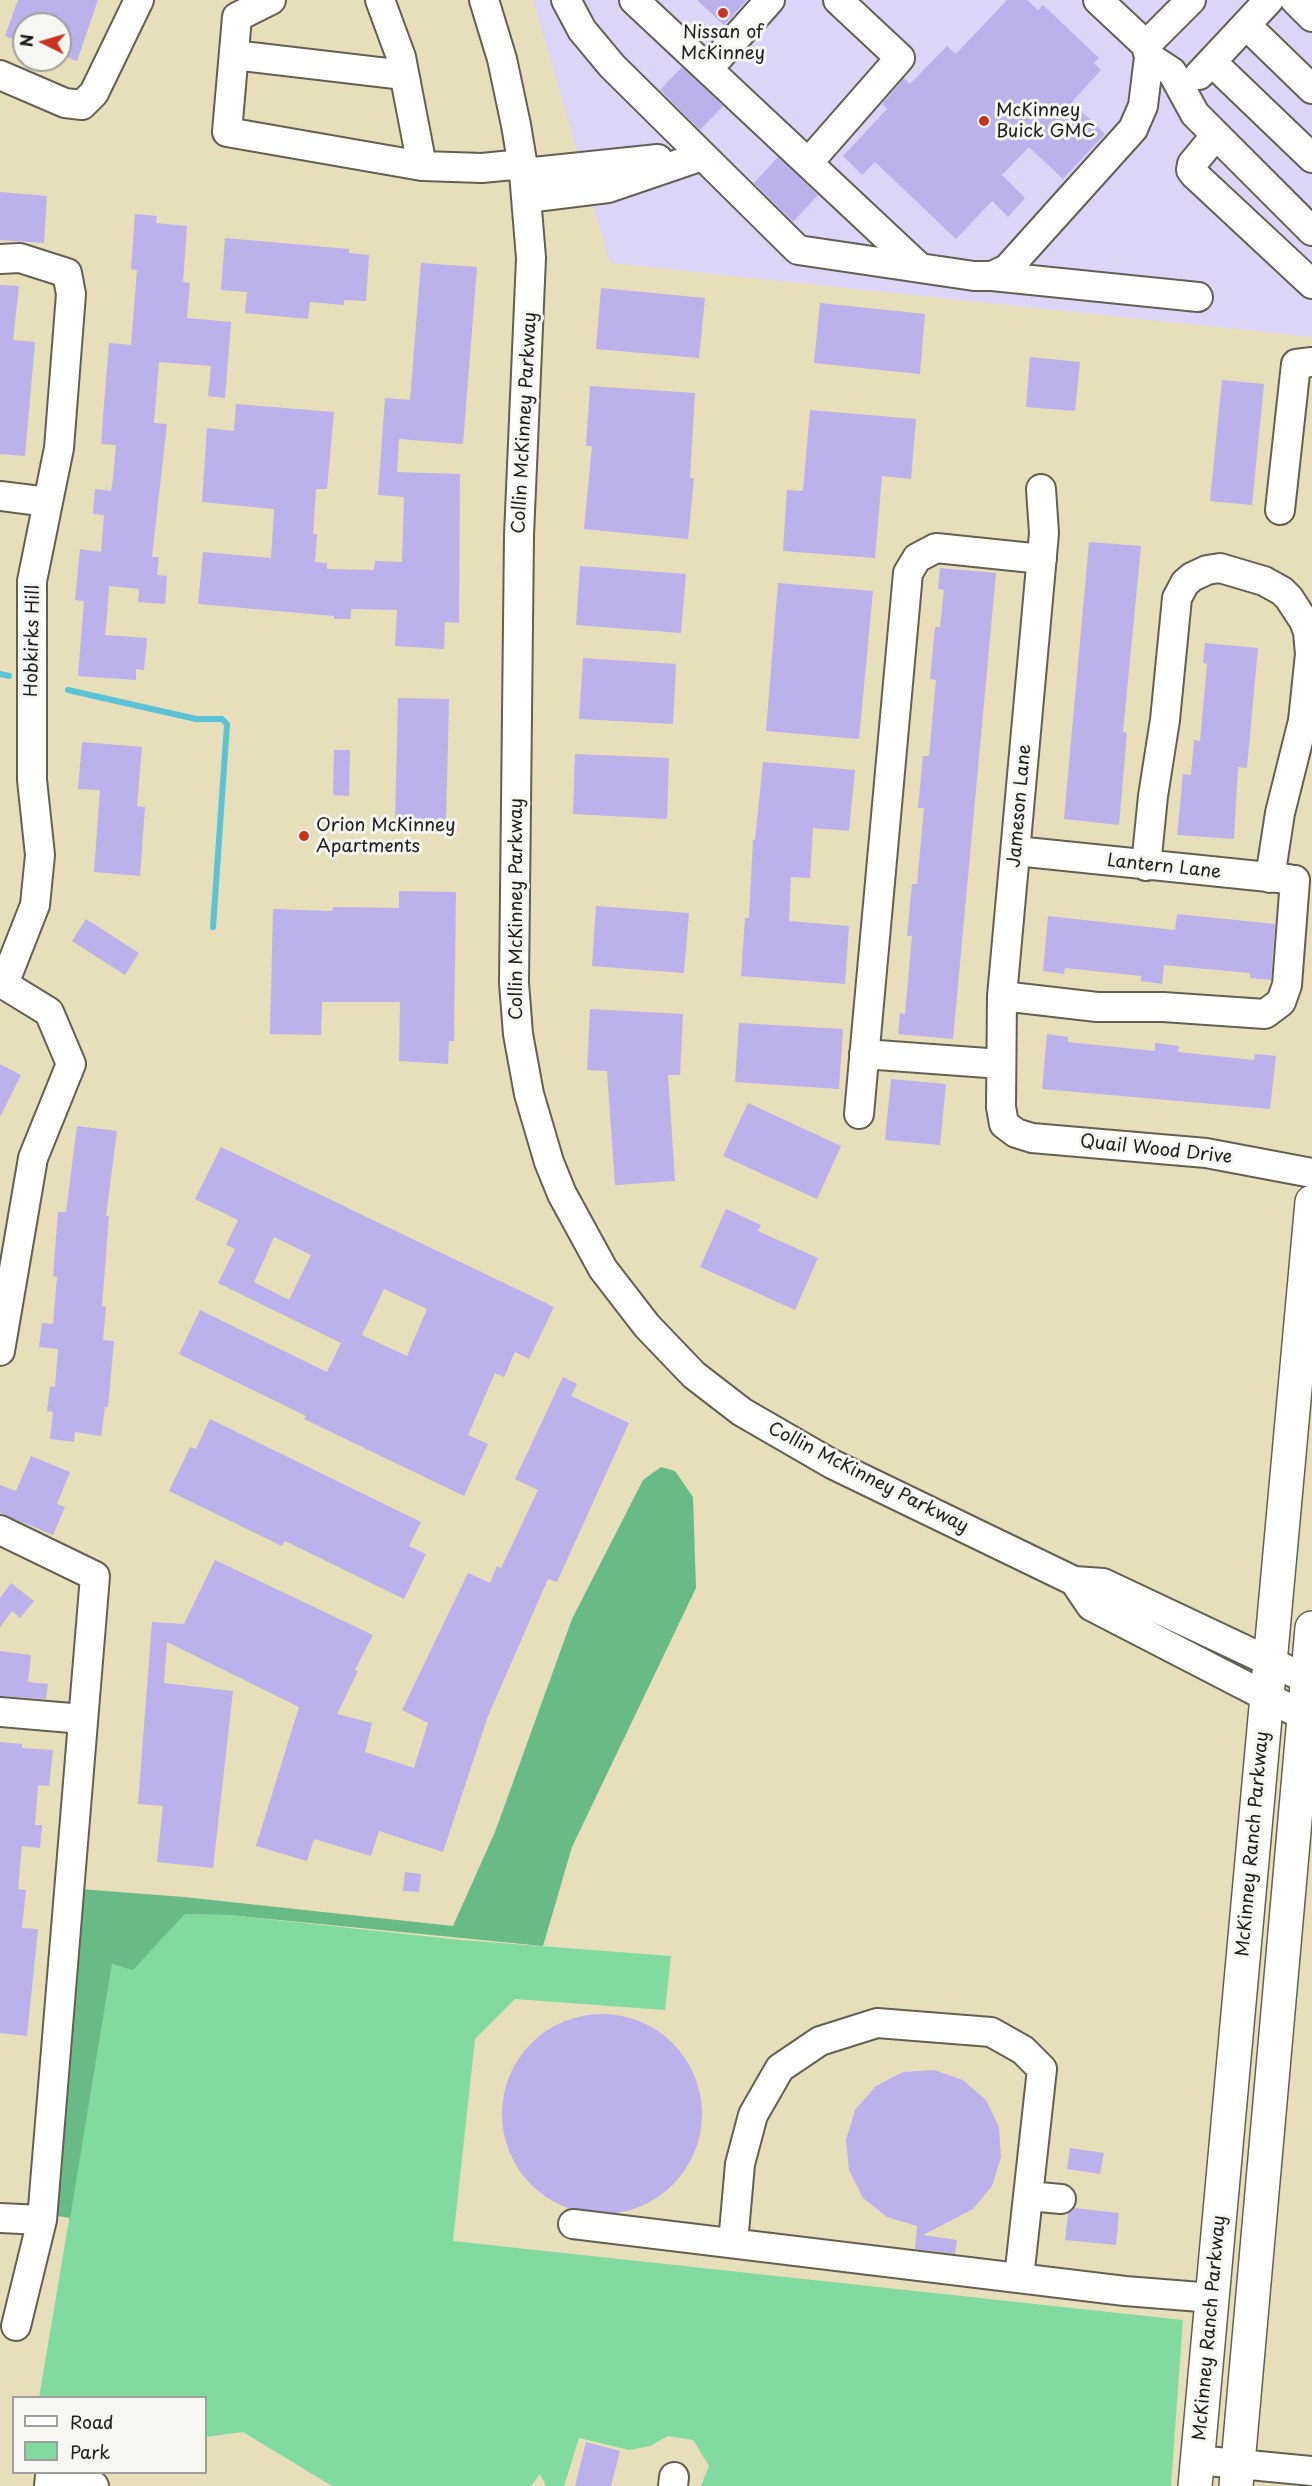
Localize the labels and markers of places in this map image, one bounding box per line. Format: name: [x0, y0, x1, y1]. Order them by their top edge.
marker: Nissan of McKinney: [716, 6, 730, 20]
place label: Nissan of McKinney: [681, 22, 765, 64]
place label: McKinney Buick GMC: [996, 100, 1095, 142]
marker: McKinney Buick GMC: [977, 114, 991, 128]
place label: Orion McKinney Apartments: [316, 815, 455, 858]
marker: Orion McKinney Apartments: [297, 829, 311, 843]

